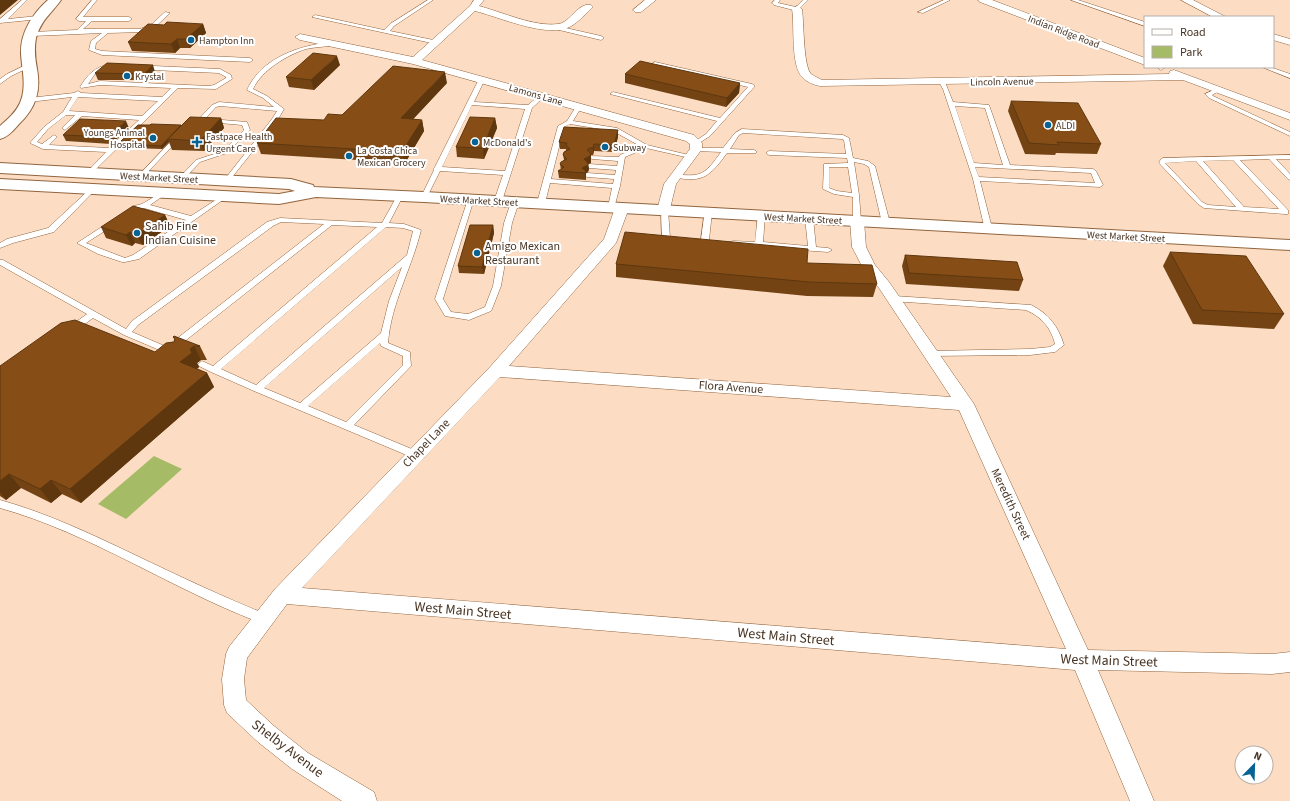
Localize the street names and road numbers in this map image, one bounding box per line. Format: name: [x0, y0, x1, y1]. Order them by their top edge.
street label: Indian Ridge Road: [1026, 12, 1101, 52]
street label: Lincoln Avenue: [970, 74, 1034, 90]
street label: Lamons Lane: [507, 81, 564, 109]
street label: West Market Street: [120, 169, 199, 187]
street label: West Market Street: [440, 192, 519, 210]
street label: West Market Street: [764, 210, 843, 228]
street label: West Market Street: [1087, 228, 1166, 246]
street label: Flora Avenue: [698, 377, 764, 398]
street label: Chapel Lane: [399, 415, 454, 472]
street label: Meredith Street: [986, 466, 1035, 543]
street label: West Main Street: [414, 597, 513, 625]
street label: West Main Street: [737, 623, 836, 651]
street label: West Main Street: [1060, 649, 1158, 673]
street label: Shelby Avenue: [247, 715, 328, 783]

